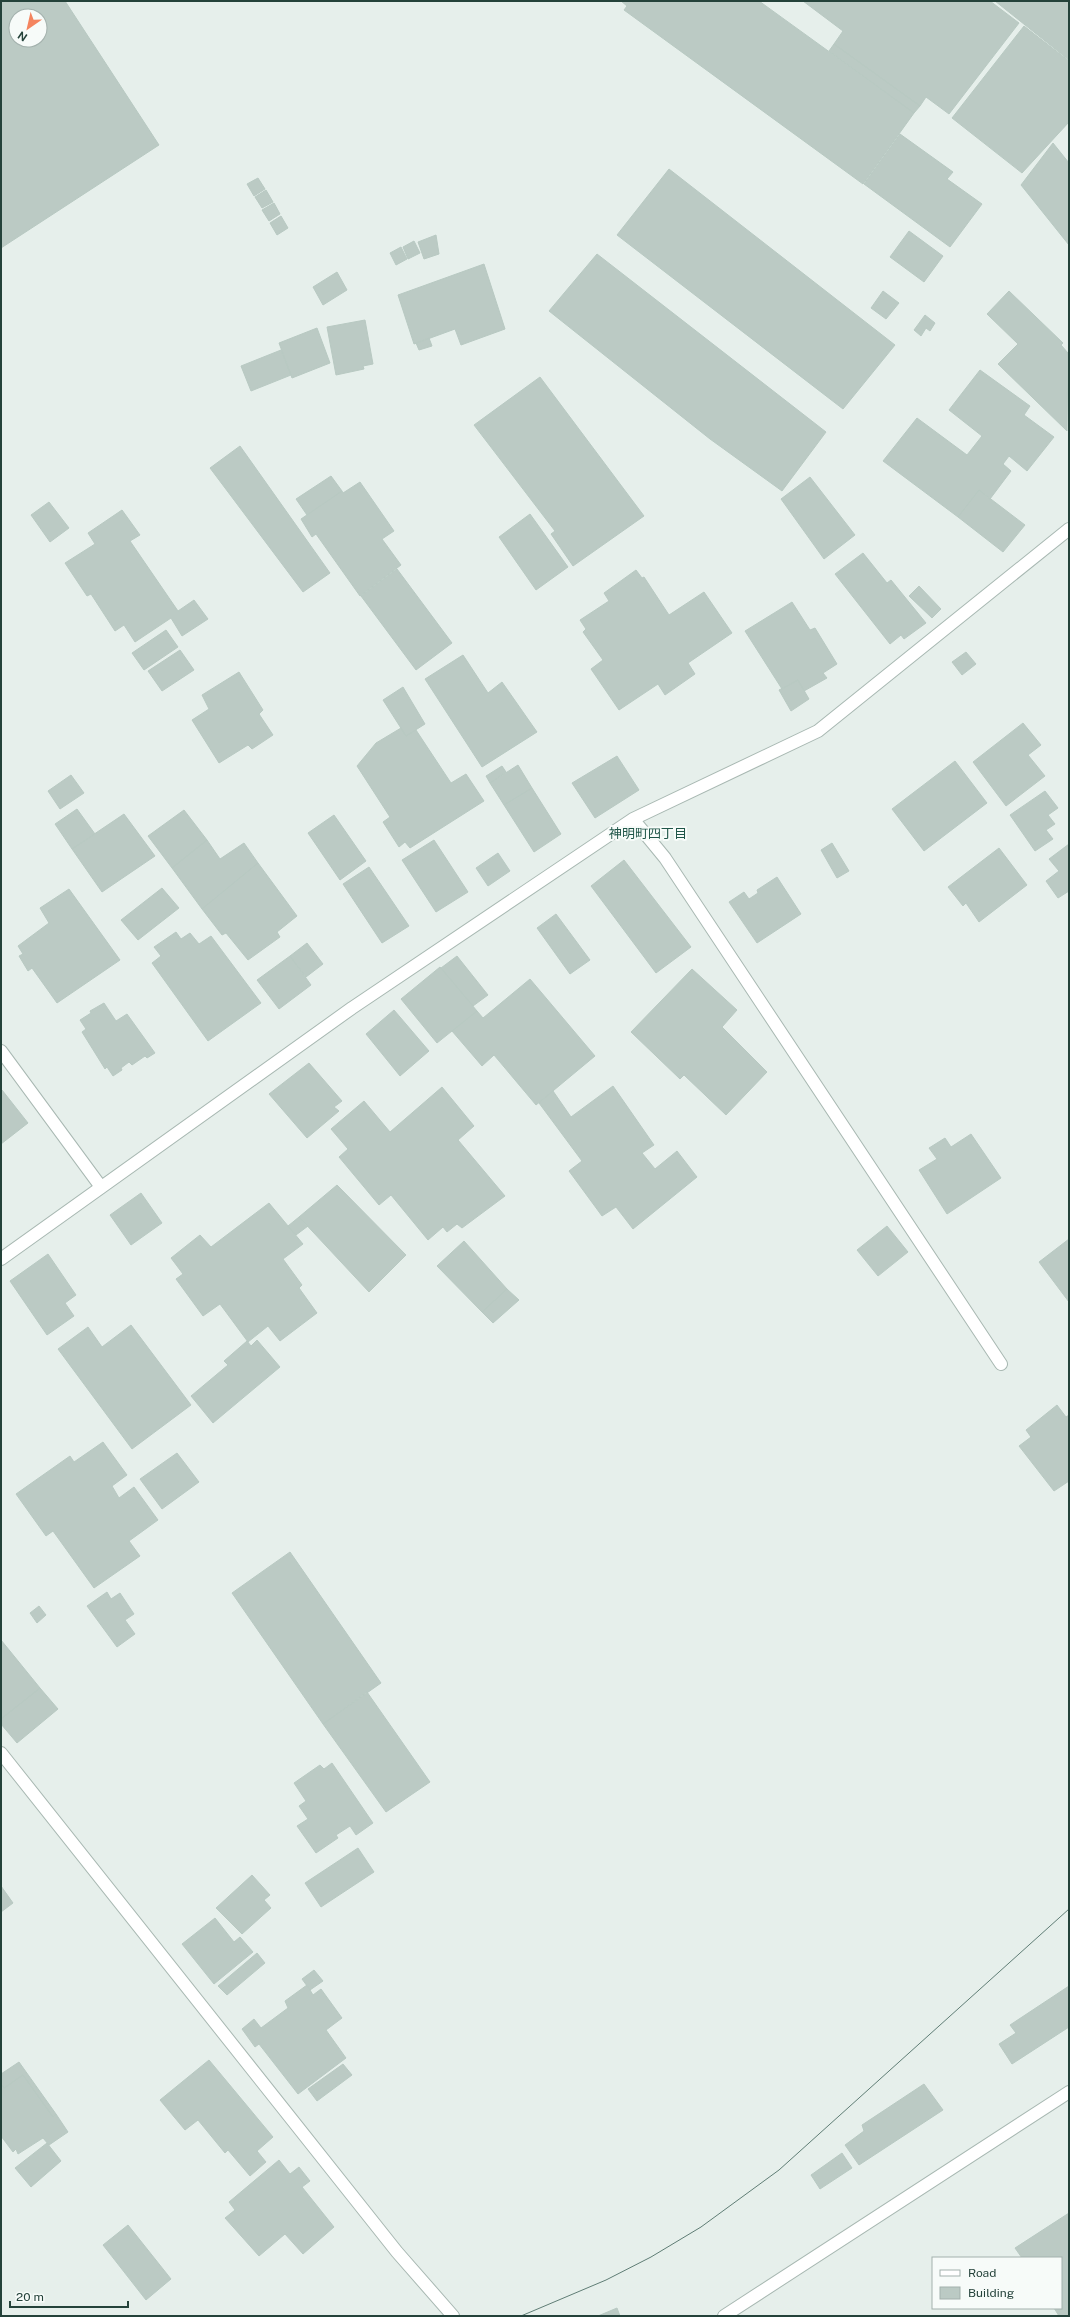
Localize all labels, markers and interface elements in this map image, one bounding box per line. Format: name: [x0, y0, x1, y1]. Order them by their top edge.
north arrow: [8, 8, 48, 48]
text: N: [15, 29, 29, 44]
district label: 神明町四丁目: [609, 826, 687, 841]
legend: [932, 2257, 1062, 2309]
text: Road: [968, 2266, 996, 2280]
scale bar: [10, 2283, 128, 2309]
text: Building: [968, 2286, 1014, 2300]
text: 20 m: [16, 2290, 44, 2304]

